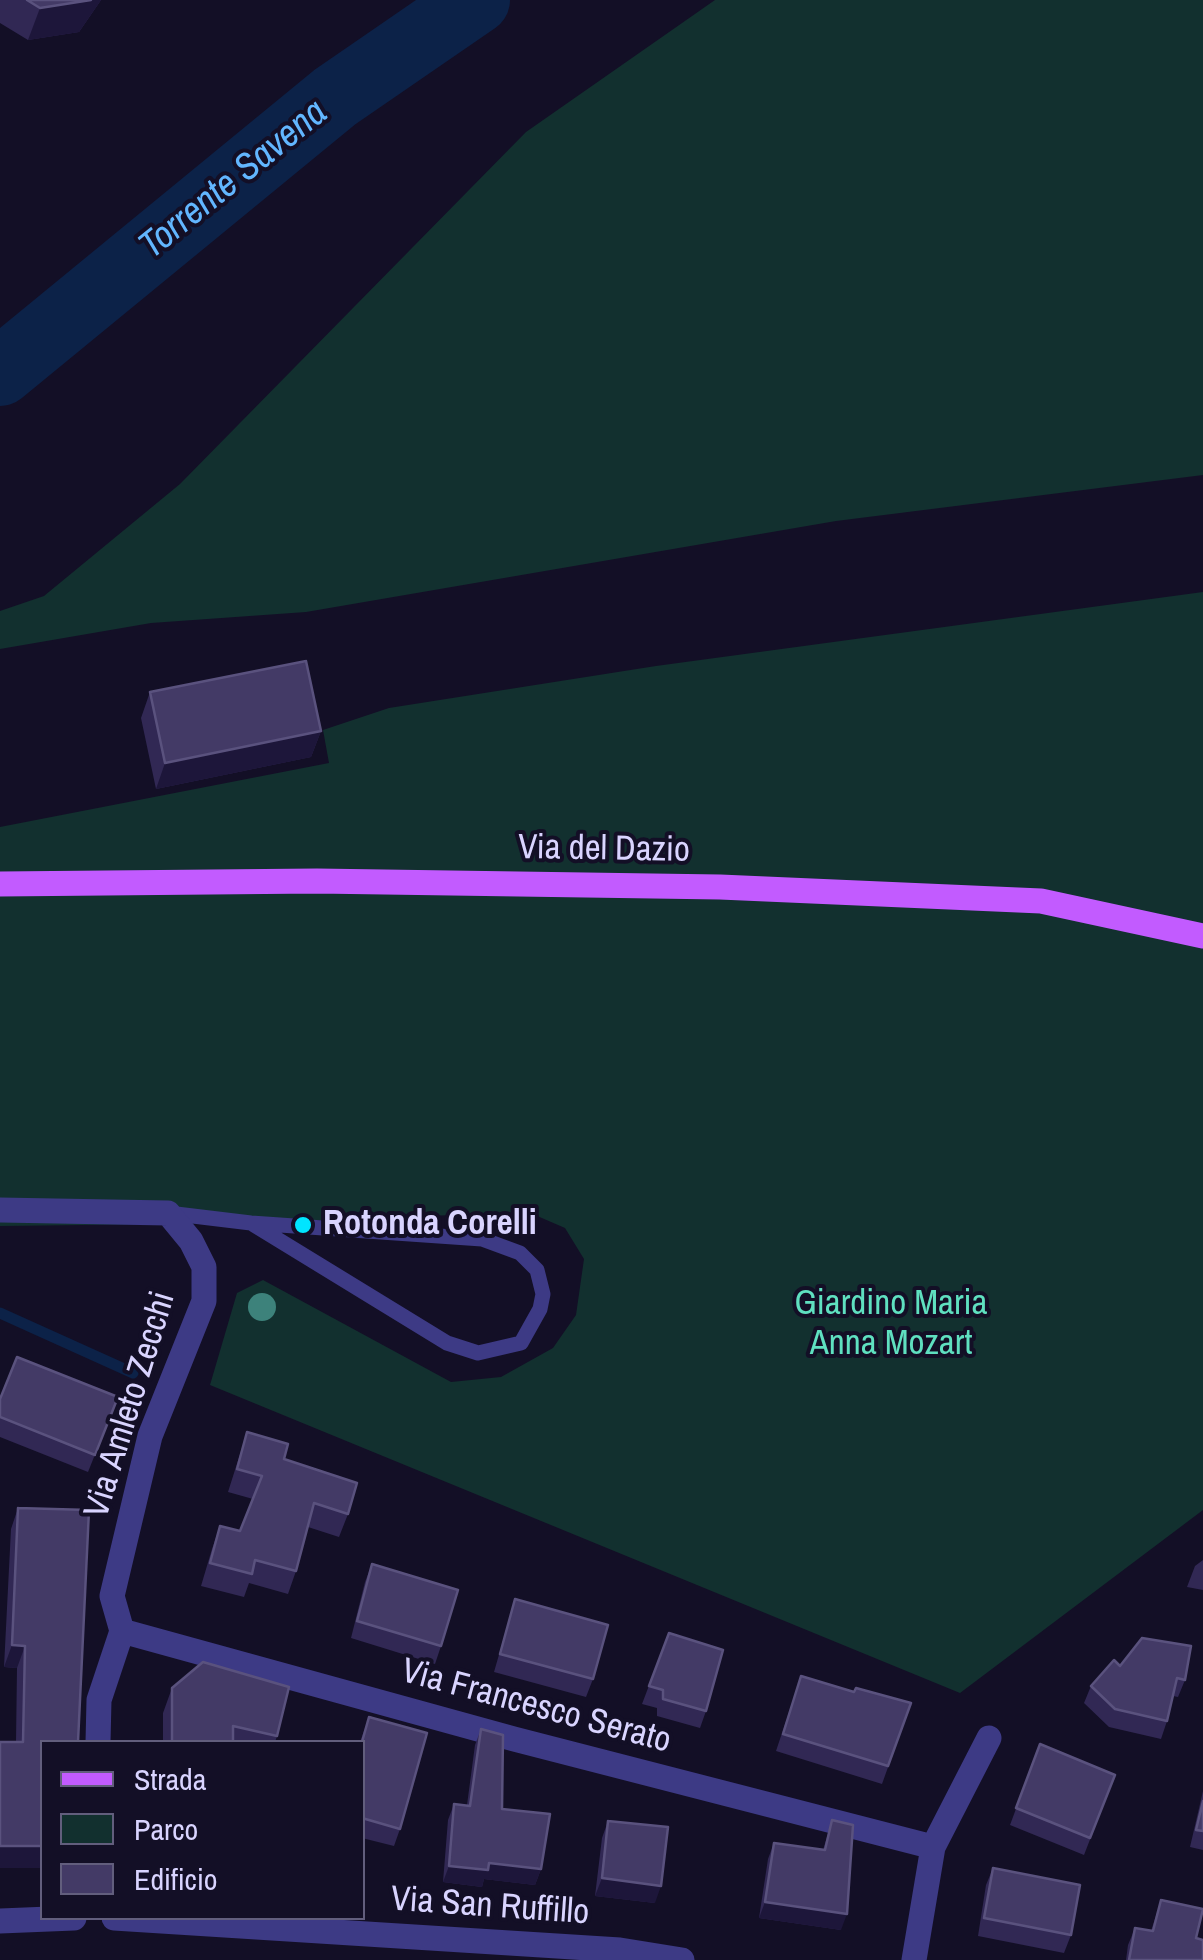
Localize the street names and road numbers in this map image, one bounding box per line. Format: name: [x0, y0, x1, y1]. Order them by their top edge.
street label: Via del Dazio: [518, 828, 690, 872]
street label: Via Amleto Zecchi: [77, 1287, 185, 1523]
street label: Via Francesco Serato: [397, 1651, 675, 1763]
street label: Via San Ruffillo: [390, 1879, 590, 1935]

